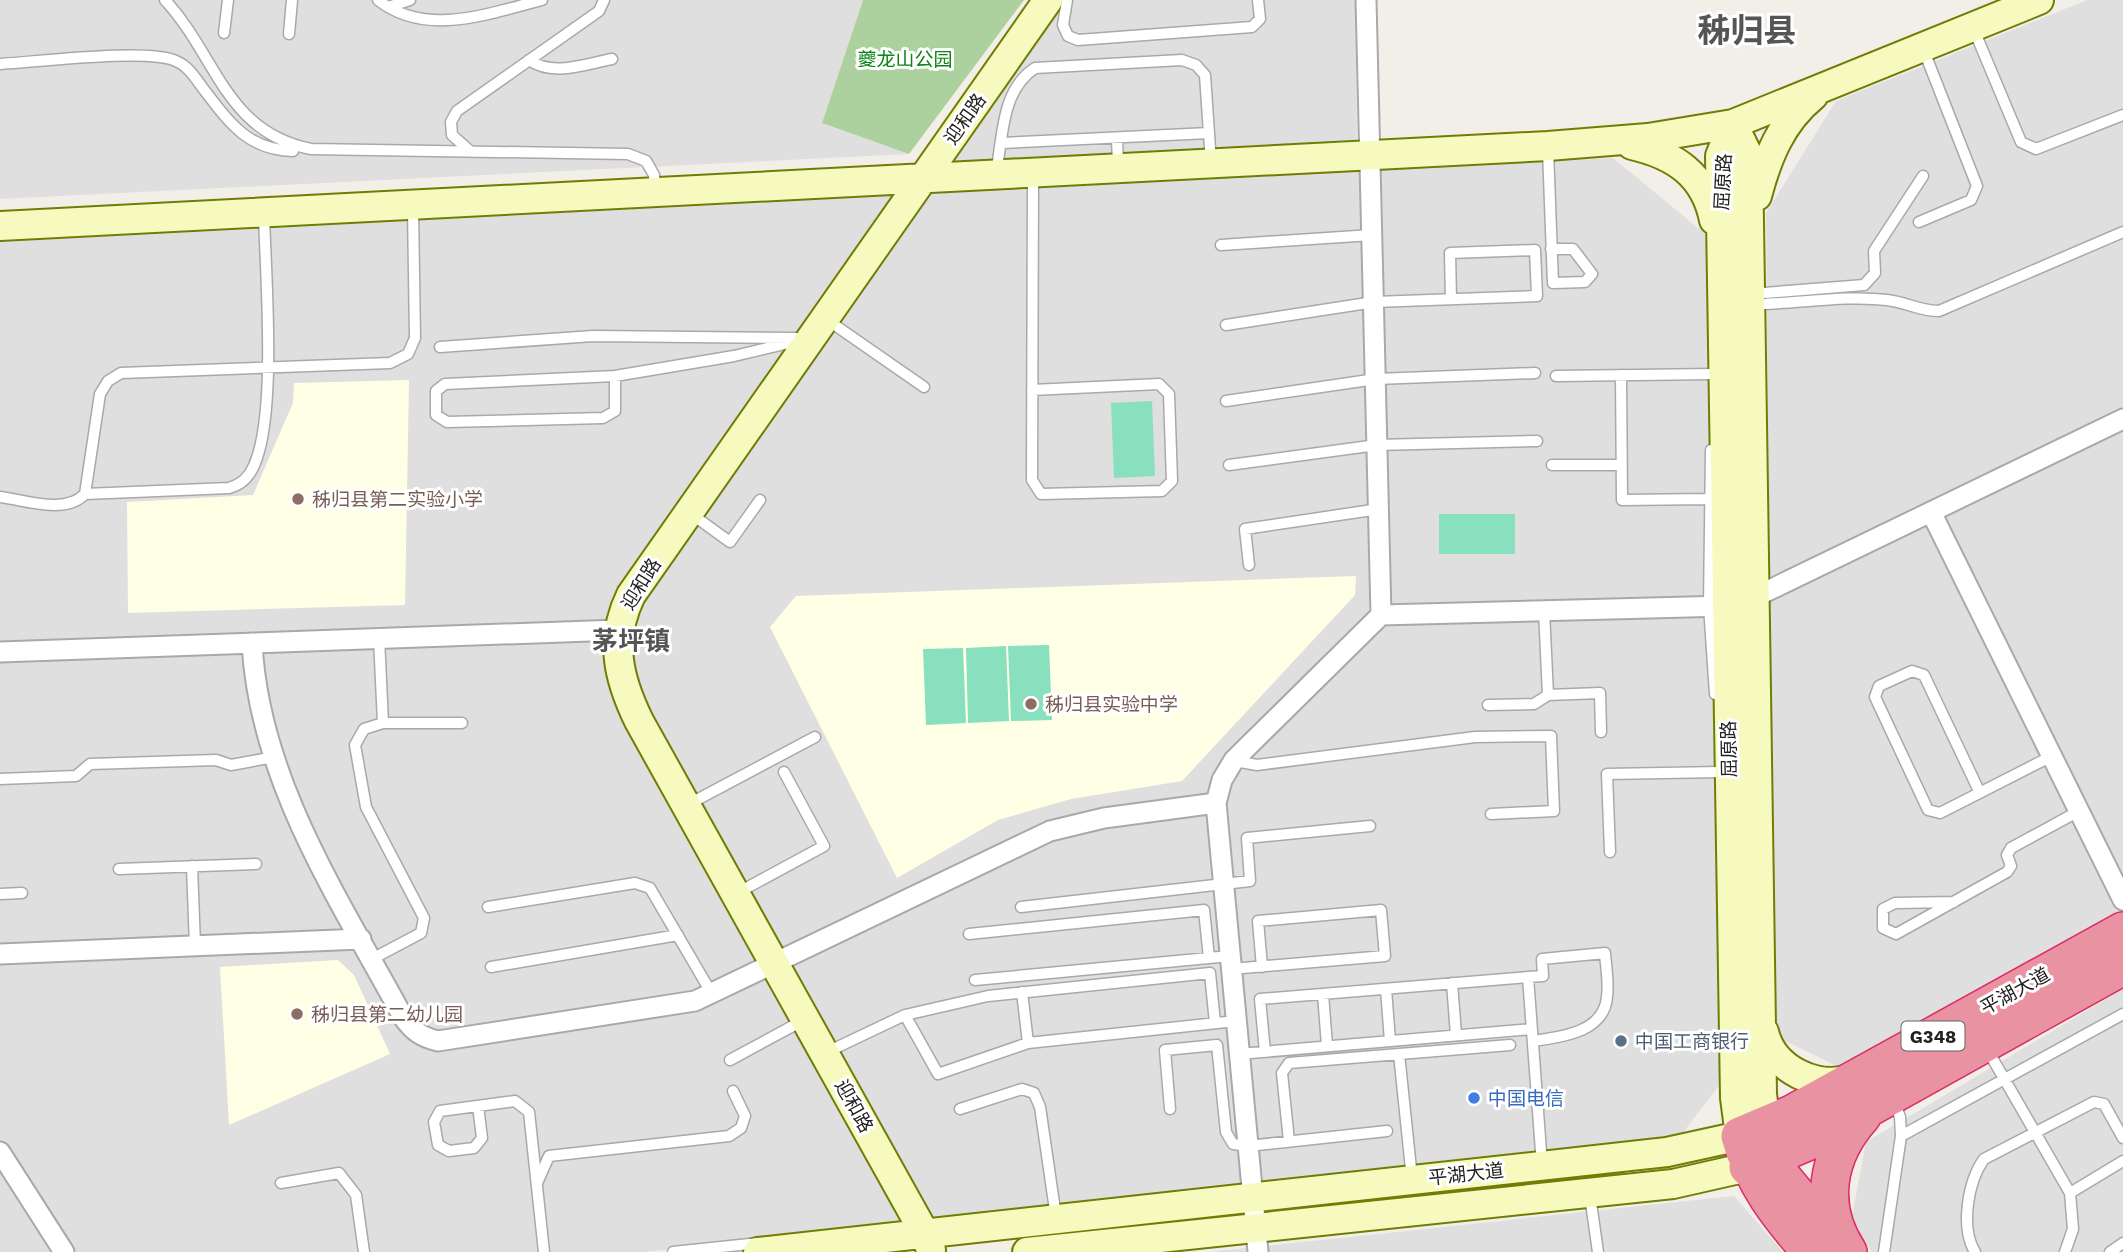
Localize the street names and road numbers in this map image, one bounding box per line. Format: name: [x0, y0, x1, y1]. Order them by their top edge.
street label: 迎和路: [939, 89, 991, 149]
street label: 屈原路: [1710, 153, 1736, 211]
street label: 迎和路: [616, 554, 666, 614]
street label: 屈原路: [1717, 720, 1741, 778]
street label: 平湖大道: [1976, 963, 2054, 1019]
road number: G348: [1902, 1021, 1965, 1050]
street label: 迎和路: [830, 1075, 878, 1137]
street label: 平湖大道: [1427, 1159, 1505, 1189]

